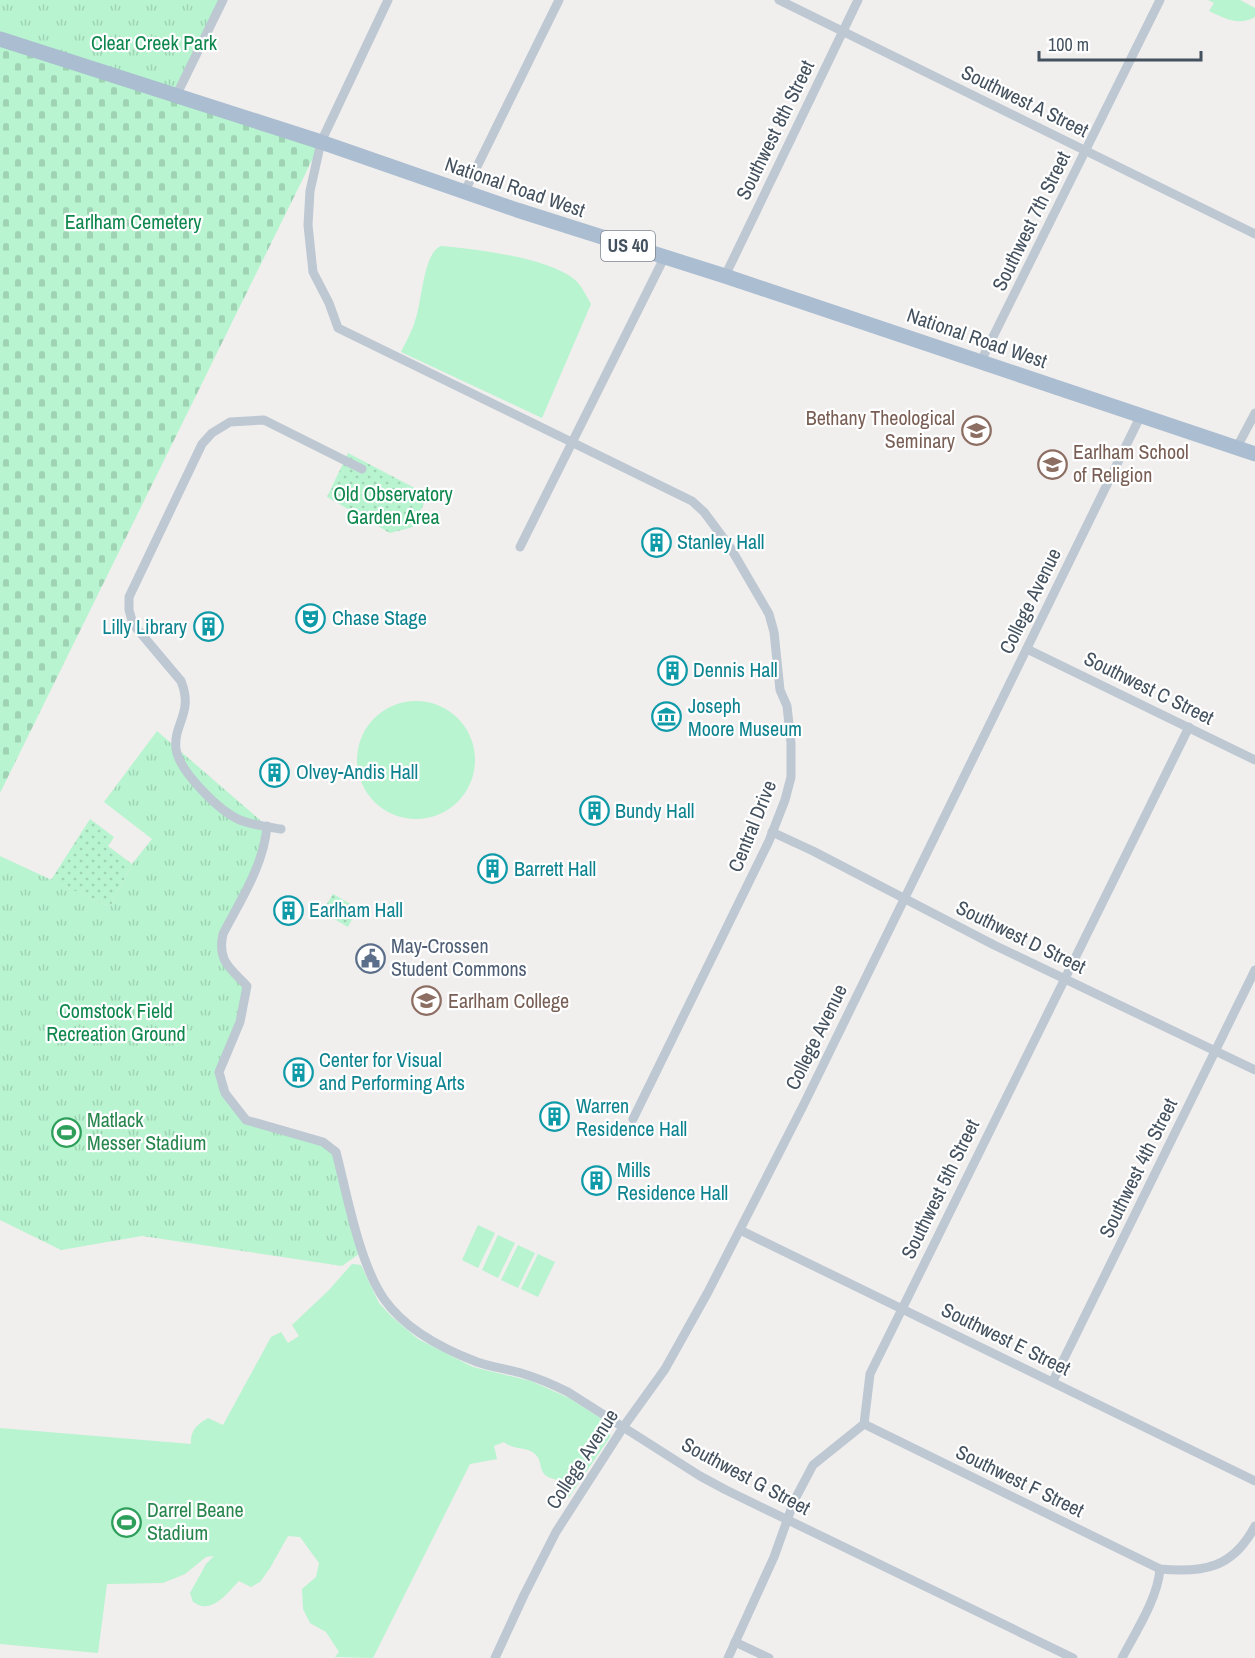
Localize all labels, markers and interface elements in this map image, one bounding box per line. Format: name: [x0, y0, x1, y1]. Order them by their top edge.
scale bar: [1039, 24, 1201, 62]
park label: Clear Creek Park: [91, 29, 218, 56]
text: 100 m: [1048, 32, 1089, 57]
street label: Southwest 8th Street: [729, 55, 820, 204]
street label: Southwest A Street: [957, 58, 1094, 143]
street label: Southwest 7th Street: [985, 146, 1076, 295]
street label: National Road West: [442, 150, 589, 223]
park label: Earlham Cemetery: [65, 208, 202, 235]
road number: US 40: [601, 231, 655, 261]
street label: National Road West: [904, 301, 1051, 374]
place label: Bethany Theological Seminary: [806, 404, 956, 454]
school or university icon: Bethany Theological Seminary: [960, 414, 992, 446]
place label: Earlham School of Religion: [1073, 438, 1189, 488]
school or university icon: Earlham School of Religion: [1036, 448, 1068, 480]
park label: Old Observatory Garden Area: [333, 480, 453, 530]
building icon: Stanley Hall: [640, 526, 672, 558]
place label: Stanley Hall: [677, 528, 765, 555]
street label: College Avenue: [992, 543, 1067, 658]
theatre icon: Chase Stage: [295, 602, 327, 634]
place label: Chase Stage: [332, 604, 427, 631]
building icon: Lilly Library: [192, 611, 224, 643]
place label: Lilly Library: [102, 613, 188, 640]
street label: Southwest C Street: [1080, 644, 1219, 731]
building icon: Dennis Hall: [656, 654, 688, 686]
place label: Dennis Hall: [693, 656, 778, 683]
place label: Joseph Moore Museum: [688, 692, 802, 742]
museum icon: Joseph Moore Museum: [651, 701, 683, 733]
building icon: Olvey-Andis Hall: [259, 756, 291, 788]
place label: Olvey-Andis Hall: [296, 758, 418, 785]
street label: Central Drive: [721, 776, 782, 876]
building icon: Bundy Hall: [578, 795, 610, 827]
place label: Bundy Hall: [615, 797, 694, 824]
building icon: Barrett Hall: [477, 853, 509, 885]
place label: Barrett Hall: [514, 855, 596, 882]
street label: Southwest D Street: [952, 893, 1091, 980]
building icon: Earlham Hall: [272, 894, 304, 926]
place label: Earlham Hall: [309, 896, 403, 923]
place label: May-Crossen Student Commons: [391, 932, 527, 982]
public building icon: May-Crossen Student Commons: [354, 942, 386, 974]
street label: College Avenue: [778, 979, 853, 1094]
school or university icon: Earlham College: [411, 985, 443, 1017]
place label: Earlham College: [448, 987, 569, 1014]
park label: Comstock Field Recreation Ground: [46, 997, 186, 1047]
place label: Center for Visual and Performing Arts: [319, 1046, 465, 1096]
building icon: Center for Visual and Performing Arts: [282, 1056, 314, 1088]
place label: Warren Residence Hall: [576, 1092, 687, 1142]
street label: Southwest 4th Street: [1092, 1093, 1183, 1242]
building icon: Warren Residence Hall: [539, 1101, 571, 1133]
place label: Matlack Messer Stadium: [87, 1106, 206, 1156]
street label: Southwest 5th Street: [894, 1114, 985, 1263]
sports icon: Matlack Messer Stadium: [50, 1116, 82, 1148]
place label: Mills Residence Hall: [617, 1156, 728, 1206]
building icon: Mills Residence Hall: [580, 1165, 612, 1197]
street label: Southwest E Street: [937, 1296, 1076, 1382]
street label: College Avenue: [539, 1403, 624, 1514]
street label: Southwest G Street: [677, 1430, 816, 1521]
street label: Southwest F Street: [952, 1438, 1089, 1523]
place label: Darrel Beane Stadium: [147, 1496, 244, 1546]
sports icon: Darrel Beane Stadium: [110, 1506, 142, 1538]

